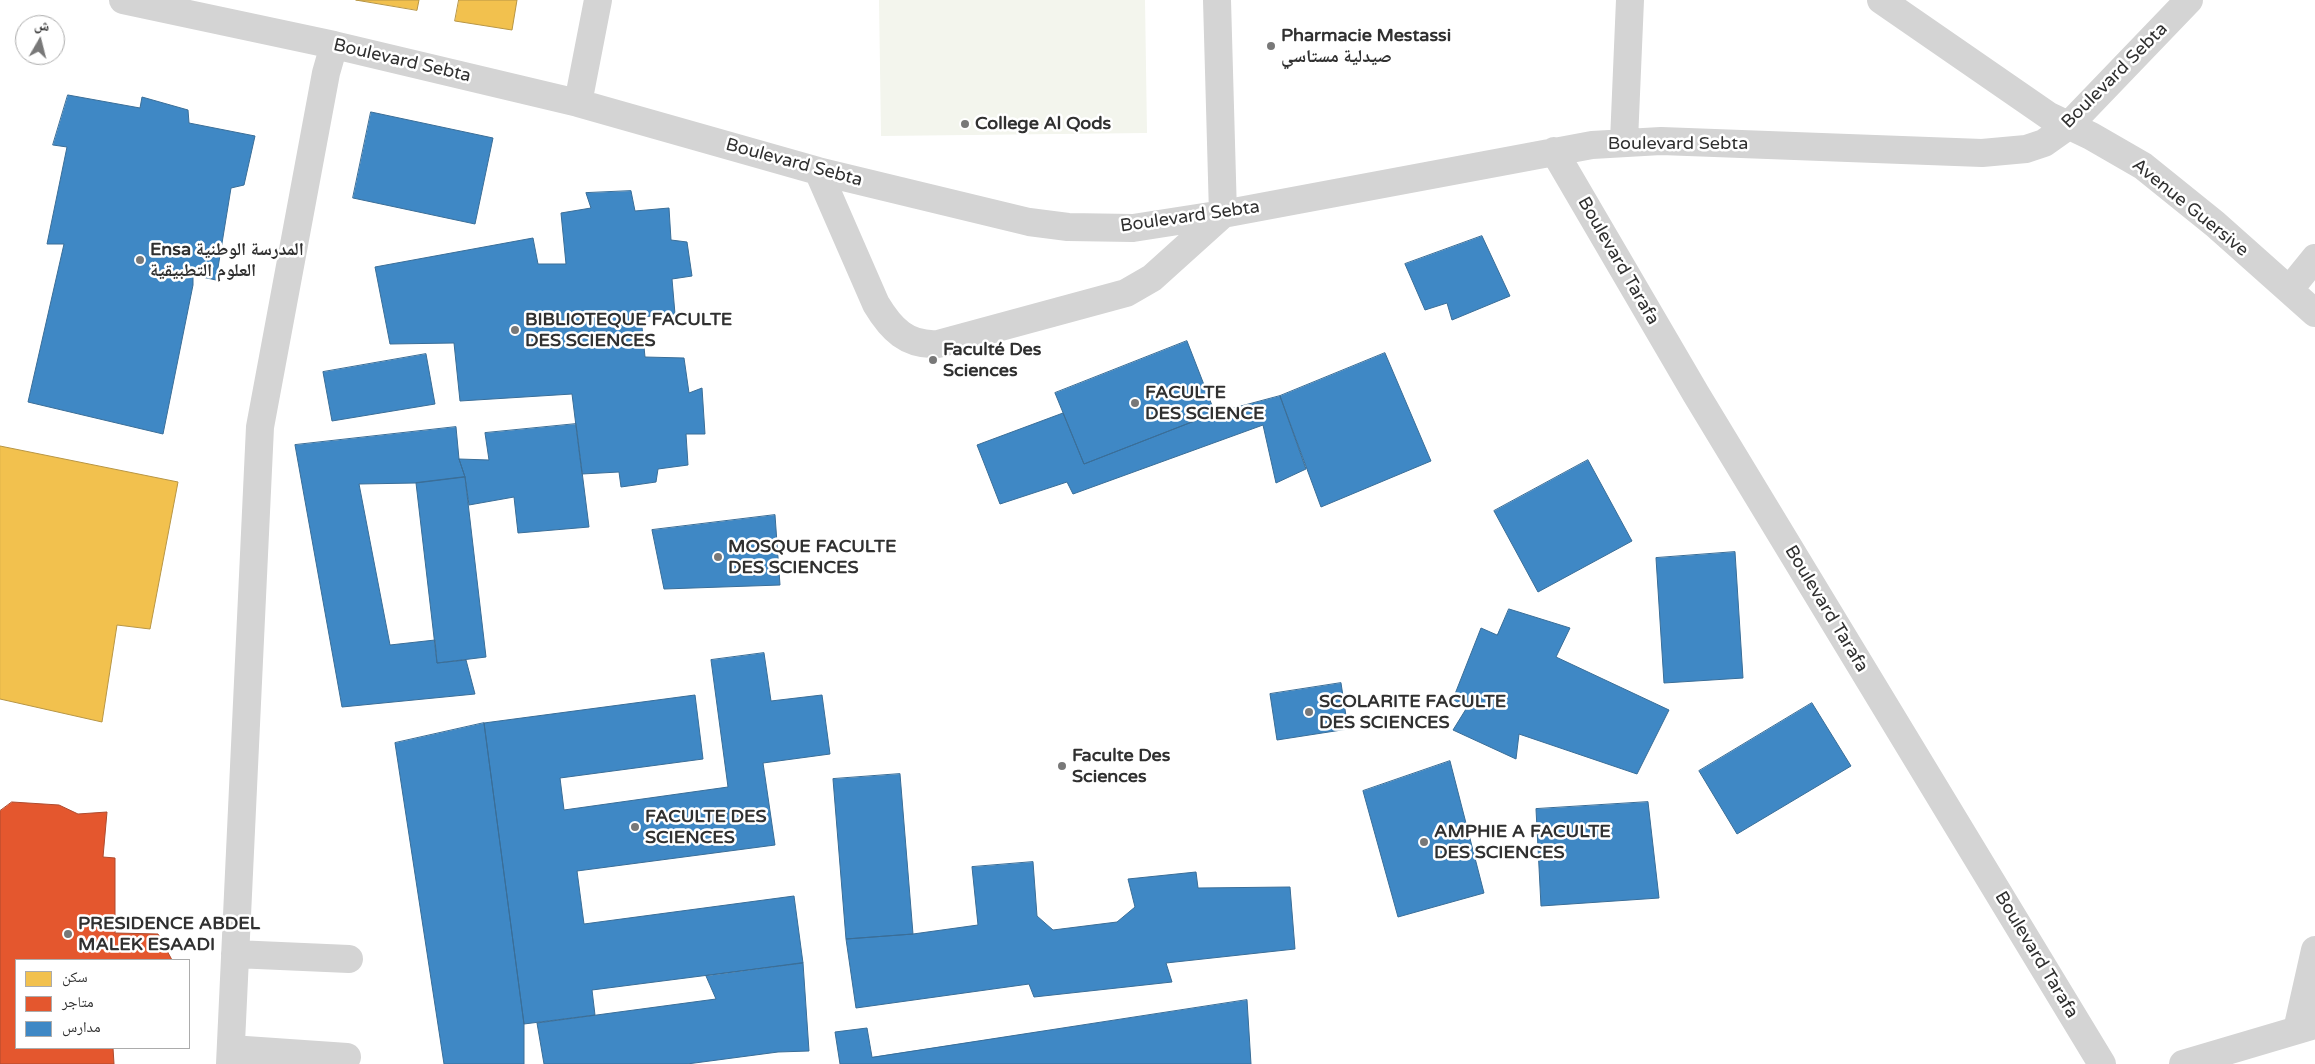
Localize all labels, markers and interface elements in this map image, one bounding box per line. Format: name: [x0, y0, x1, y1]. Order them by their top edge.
north arrow: [15, 15, 65, 65]
text: ش: [33, 16, 51, 35]
street label: Boulevard Sebta: [2058, 19, 2172, 133]
place label: Pharmacie Mestassi صيدلية مستاسي: [1281, 25, 1451, 68]
street label: Boulevard Sebta: [331, 35, 473, 87]
marker: Pharmacie Mestassi صيدلية مستاسي: [1265, 40, 1277, 52]
place label: College Al Qods: [975, 113, 1111, 135]
marker: College Al Qods: [959, 118, 971, 130]
street label: Boulevard Sebta: [1608, 133, 1748, 155]
street label: Boulevard Sebta: [723, 134, 865, 192]
street label: Avenue Guersive: [2127, 154, 2253, 262]
street label: Boulevard Tarafa: [1573, 193, 1663, 329]
street label: Boulevard Sebta: [1119, 197, 1261, 237]
place label: Ensa المدرسة الوطنية العلوم التطبيقية: [150, 239, 304, 282]
marker: Ensa المدرسة الوطنية العلوم التطبيقية: [134, 254, 146, 266]
place label: BIBLIOTEQUE FACULTE DES SCIENCES: [525, 309, 732, 352]
marker: BIBLIOTEQUE FACULTE DES SCIENCES: [509, 324, 521, 336]
place label: Faculté Des Sciences: [943, 339, 1041, 382]
marker: Faculté Des Sciences: [927, 354, 939, 366]
place label: FACULTE DES SCIENCE: [1145, 382, 1264, 424]
marker: FACULTE DES SCIENCE: [1129, 397, 1141, 409]
place label: MOSQUE FACULTE DES SCIENCES: [728, 536, 896, 578]
street label: Boulevard Tarafa: [1780, 542, 1872, 676]
marker: MOSQUE FACULTE DES SCIENCES: [712, 551, 724, 563]
place label: SCOLARITE FACULTE DES SCIENCES: [1319, 691, 1506, 734]
marker: SCOLARITE FACULTE DES SCIENCES: [1303, 706, 1315, 718]
place label: Faculte Des Sciences: [1072, 745, 1170, 788]
marker: Faculte Des Sciences: [1056, 760, 1068, 772]
place label: FACULTE DES SCIENCES: [645, 806, 767, 849]
marker: FACULTE DES SCIENCES: [629, 821, 641, 833]
place label: AMPHIE A FACULTE DES SCIENCES: [1434, 821, 1611, 864]
marker: AMPHIE A FACULTE DES SCIENCES: [1418, 836, 1430, 848]
street label: Boulevard Tarafa: [1990, 888, 2082, 1022]
place label: PRESIDENCE ABDEL MALEK ESAADI: [78, 913, 260, 956]
marker: PRESIDENCE ABDEL MALEK ESAADI: [62, 928, 74, 940]
legend: [15, 959, 190, 1049]
text: سكن: [62, 968, 88, 986]
text: متاجر: [62, 993, 94, 1011]
text: مدارس: [62, 1018, 101, 1036]

